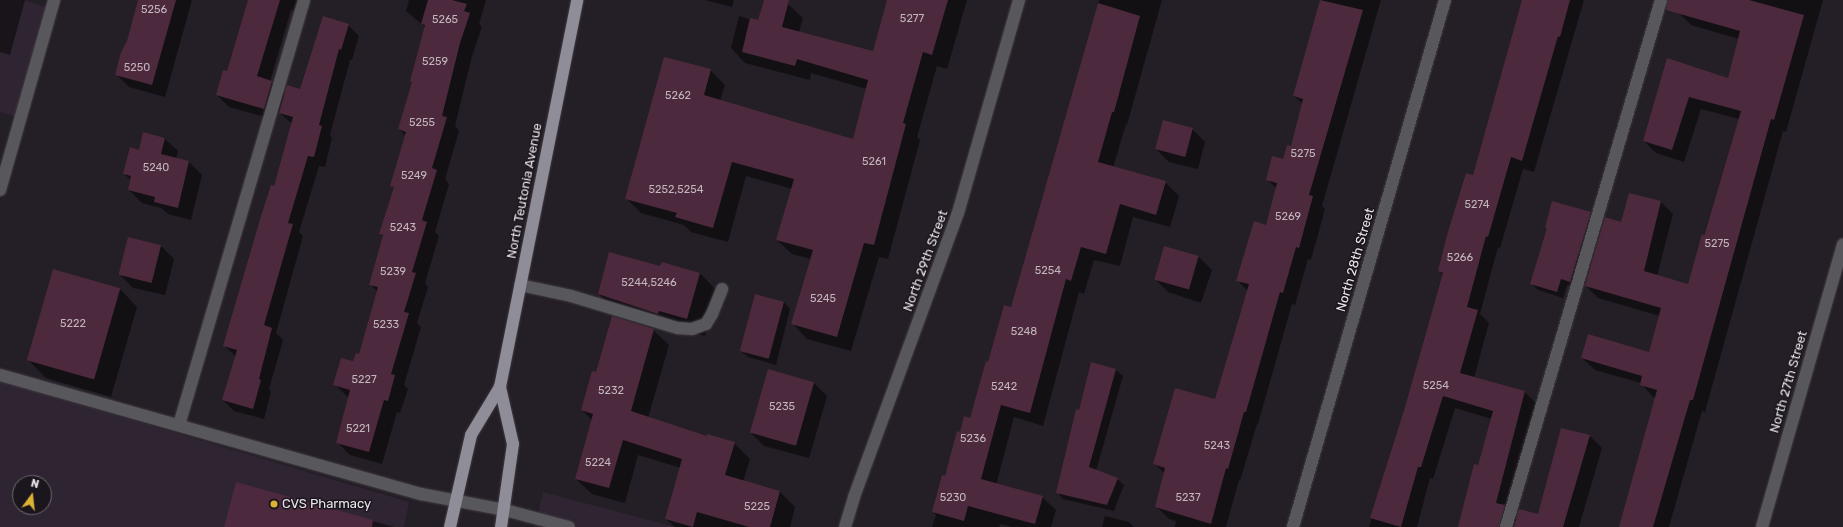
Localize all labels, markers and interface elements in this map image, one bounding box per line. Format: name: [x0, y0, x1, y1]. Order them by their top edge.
house number: 5256: [141, 3, 167, 17]
house number: 5277: [900, 12, 924, 26]
house number: 5265: [432, 13, 458, 27]
house number: 5259: [422, 55, 448, 69]
house number: 5250: [124, 61, 150, 75]
house number: 5262: [665, 89, 691, 103]
house number: 5255: [409, 116, 435, 130]
street label: North Teutonia Avenue: [504, 122, 546, 260]
house number: 5275: [1290, 147, 1316, 161]
house number: 5261: [862, 155, 886, 169]
house number: 5240: [143, 161, 169, 175]
house number: 5249: [401, 169, 427, 183]
house number: 5252,5254: [648, 183, 704, 197]
house number: 5274: [1464, 198, 1490, 212]
street label: North 28th Street: [1334, 206, 1378, 314]
street label: North 29th Street: [900, 208, 952, 314]
house number: 5269: [1275, 210, 1301, 224]
house number: 5243: [390, 221, 416, 235]
house number: 5275: [1704, 237, 1730, 251]
house number: 5266: [1447, 251, 1473, 265]
house number: 5254: [1035, 264, 1061, 278]
house number: 5239: [380, 265, 406, 279]
house number: 5244,5246: [621, 276, 677, 290]
house number: 5245: [810, 292, 836, 306]
house number: 5222: [60, 317, 86, 331]
house number: 5233: [373, 318, 399, 332]
house number: 5248: [1011, 325, 1037, 339]
street label: North 27th Street: [1767, 329, 1811, 435]
house number: 5227: [351, 373, 377, 387]
house number: 5254: [1423, 379, 1449, 393]
house number: 5242: [991, 380, 1017, 394]
house number: 5232: [598, 384, 624, 398]
house number: 5235: [769, 400, 795, 414]
house number: 5221: [346, 422, 370, 436]
house number: 5236: [960, 432, 986, 446]
house number: 5243: [1204, 439, 1230, 453]
house number: 5224: [585, 456, 611, 470]
north arrow: [12, 475, 52, 515]
text: N: [29, 477, 40, 491]
house number: 5230: [940, 491, 966, 505]
house number: 5237: [1175, 491, 1201, 505]
place label: CVS Pharmacy: [282, 496, 371, 512]
marker: CVS Pharmacy: [269, 499, 279, 509]
house number: 5225: [744, 500, 770, 514]

